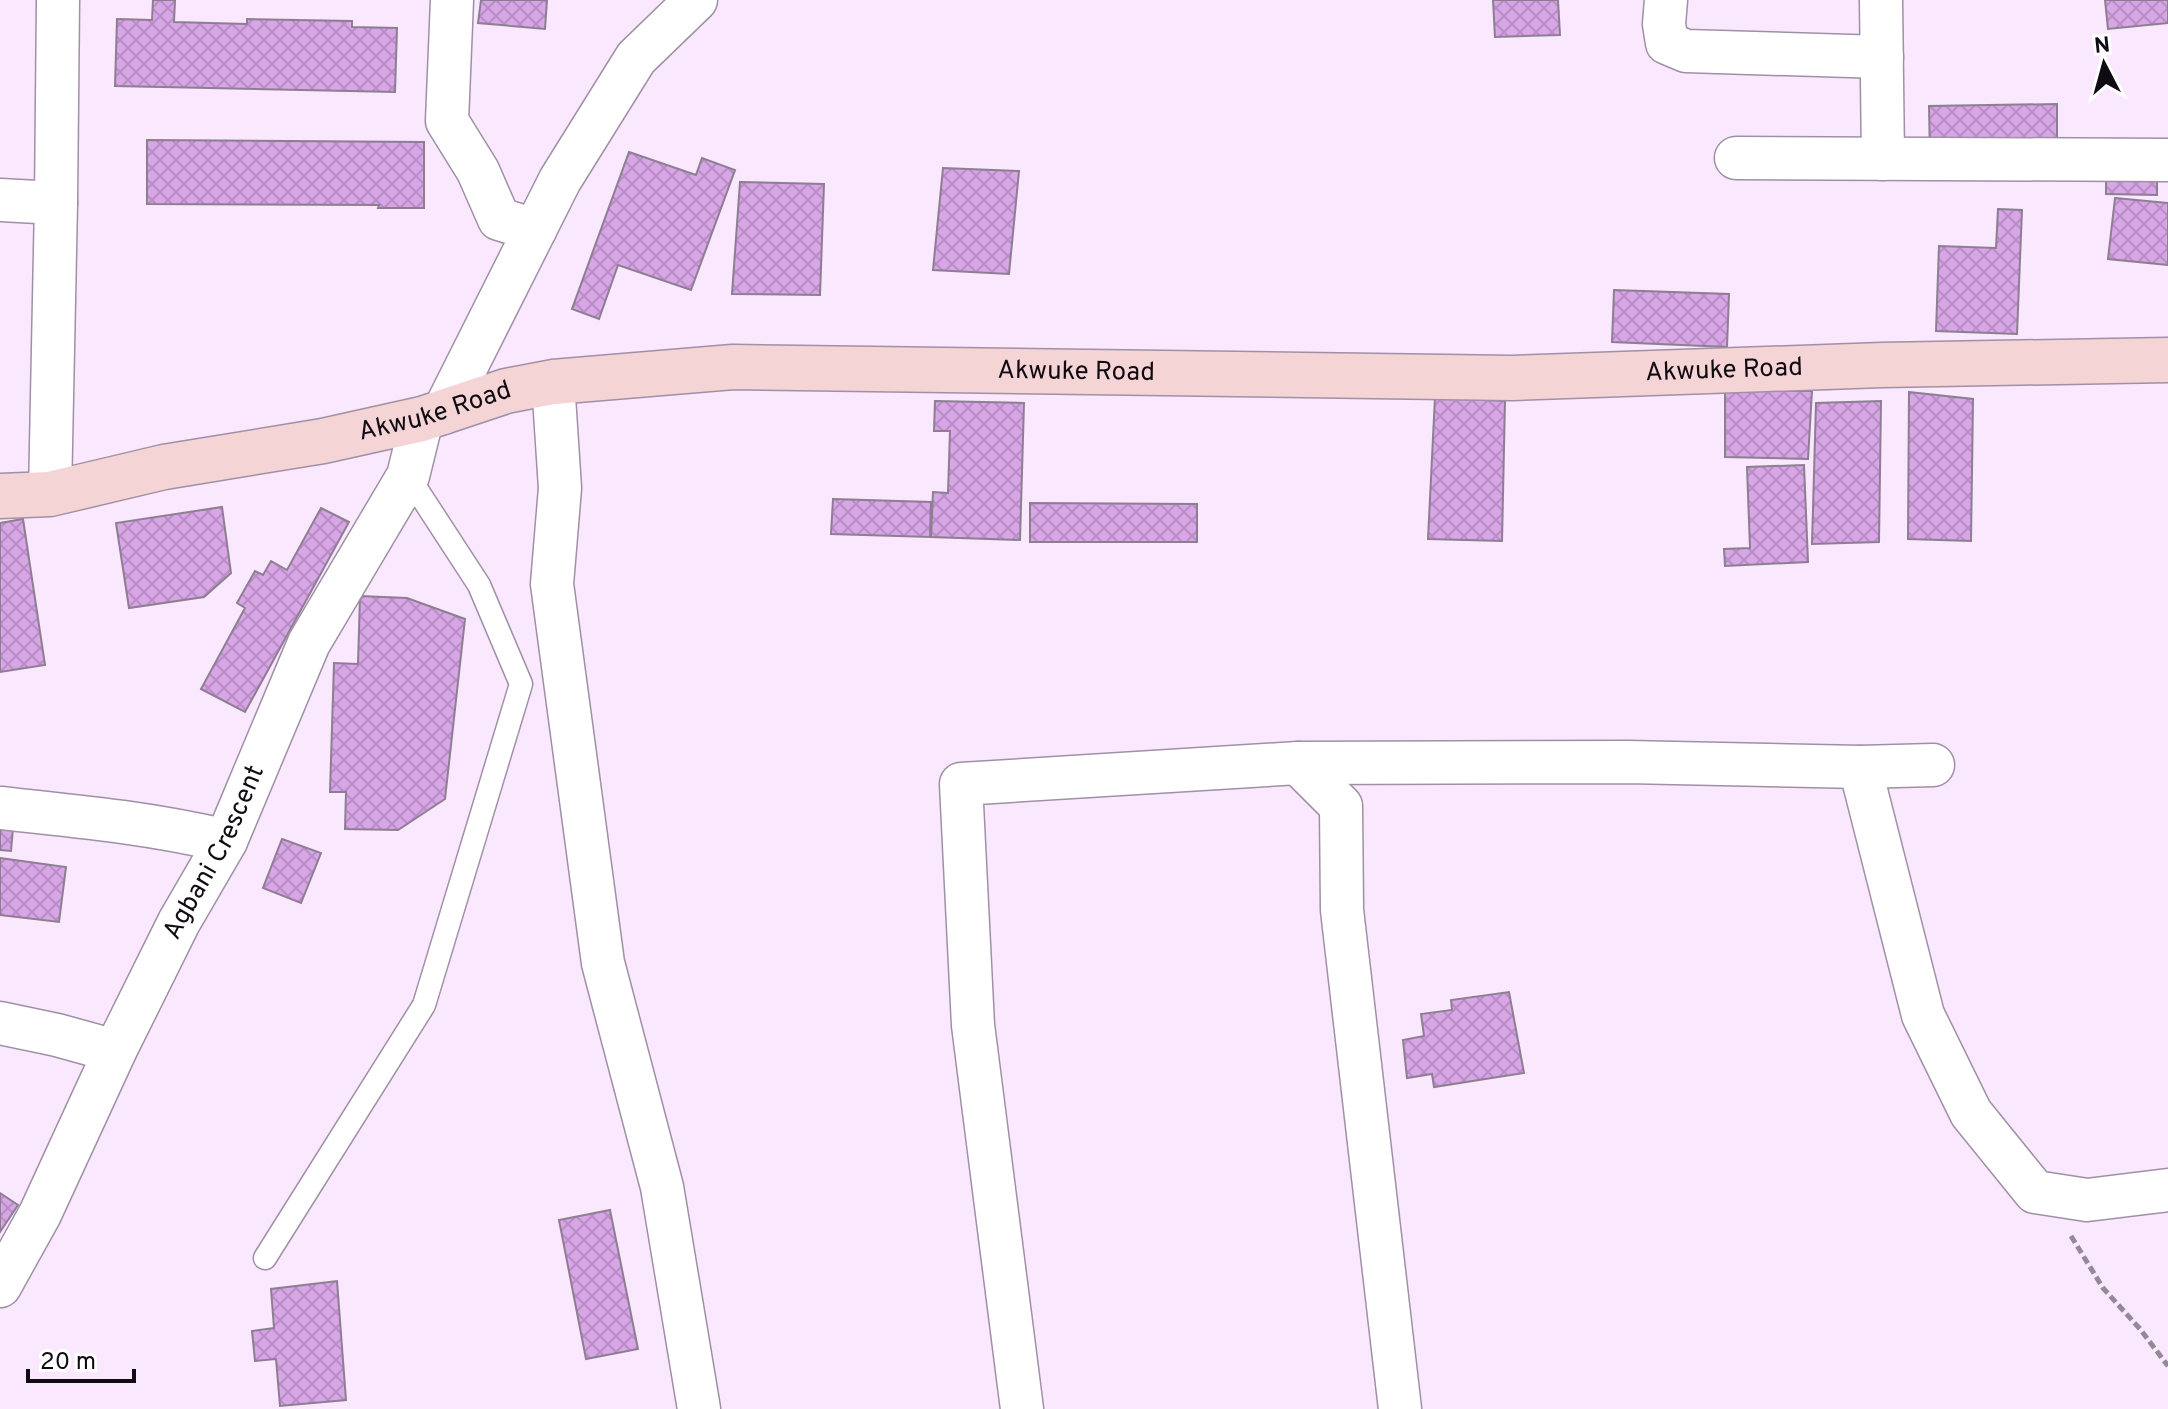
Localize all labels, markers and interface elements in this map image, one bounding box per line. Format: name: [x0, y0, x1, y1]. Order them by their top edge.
north arrow: [2064, 24, 2144, 104]
text: N: [2093, 32, 2111, 61]
street label: Akwuke Road: [1645, 351, 1803, 390]
street label: Akwuke Road: [997, 354, 1155, 389]
street label: Akwuke Road: [355, 374, 516, 449]
street label: Agbani Crescent: [156, 760, 272, 945]
scale bar: [28, 1333, 134, 1383]
text: 20 m: [40, 1348, 96, 1378]

